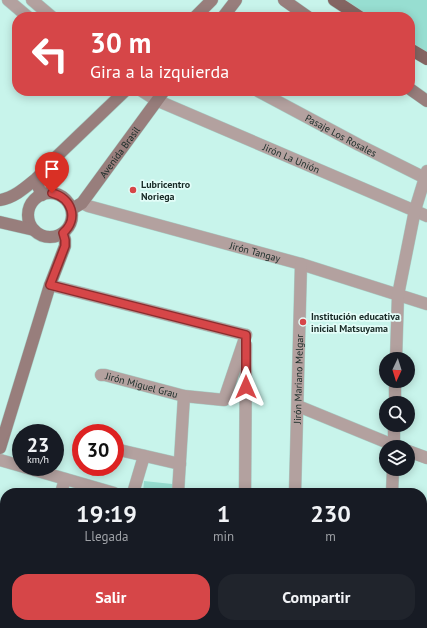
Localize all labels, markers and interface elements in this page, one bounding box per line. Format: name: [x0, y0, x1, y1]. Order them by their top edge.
text: 30 m: [90, 24, 151, 61]
icon: left: [24, 28, 76, 80]
text: Gira a la izquierda: [90, 60, 229, 83]
street label: Pasaje Los Rosales: [303, 111, 379, 159]
street label: Avenida Brasil: [96, 124, 143, 180]
street label: Jirón La Unión: [260, 140, 322, 176]
pin: [35, 152, 69, 193]
icon: arrive: [41, 158, 63, 180]
place label: Lubricentro Noriega: [141, 178, 191, 203]
marker: Lubricentro Noriega: [128, 185, 138, 195]
street label: Jirón Tangay: [227, 238, 282, 265]
place label: Institución educativa inicial Matsuyama: [311, 310, 400, 335]
marker: Institución educativa inicial Matsuyama: [298, 317, 308, 327]
street label: Jirón Mariano Melgar: [290, 333, 306, 425]
north arrow: [379, 352, 415, 388]
map controls: [379, 352, 415, 476]
position arrow: [225, 366, 267, 408]
street label: Jirón Miguel Grau: [103, 369, 179, 401]
button: search: [379, 396, 415, 432]
speed limit sign: 30: [72, 424, 124, 476]
text: 23: [27, 432, 49, 458]
button: layers: [379, 440, 415, 476]
text: km/h: [27, 453, 49, 466]
text: 19:19: [76, 498, 137, 529]
text: 1: [217, 498, 230, 529]
text: 230: [310, 498, 351, 529]
text: Llegada: [85, 528, 128, 545]
text: min: [213, 528, 234, 545]
text: m: [325, 528, 336, 545]
button: Salir: [12, 574, 210, 620]
button: Compartir: [218, 574, 415, 620]

